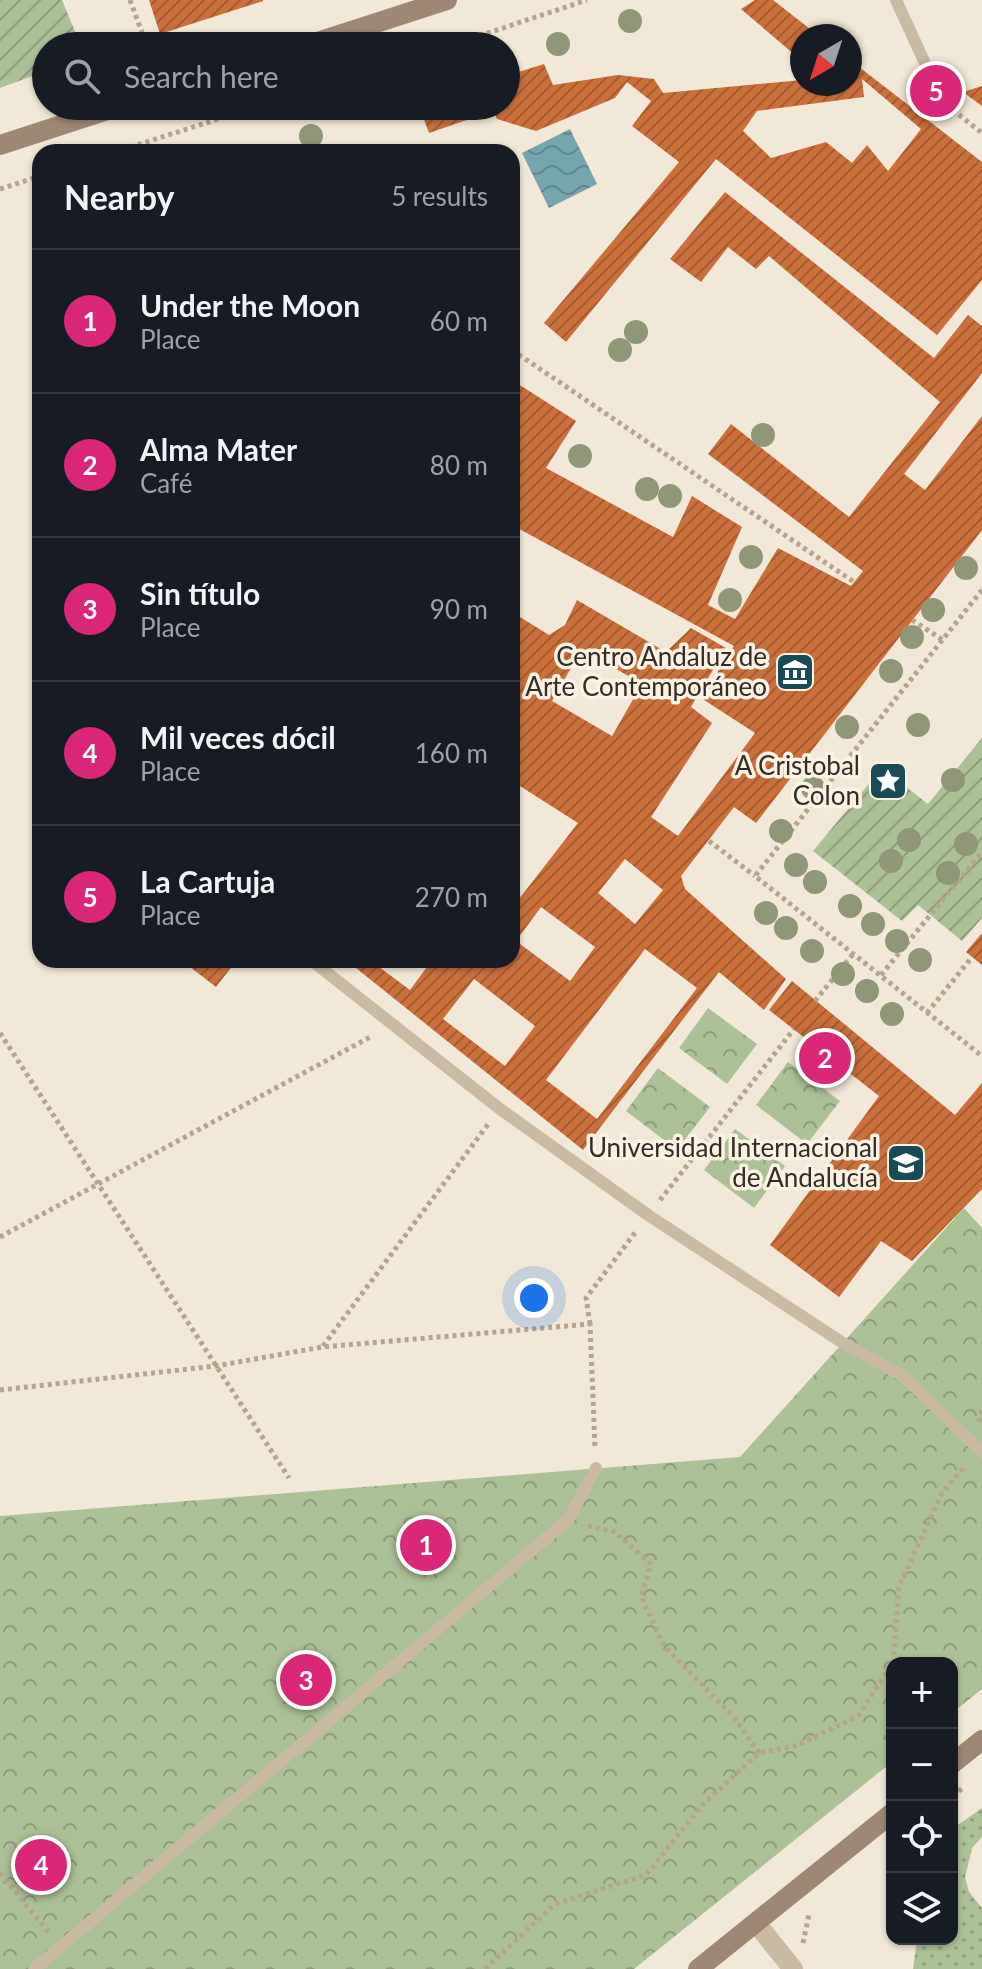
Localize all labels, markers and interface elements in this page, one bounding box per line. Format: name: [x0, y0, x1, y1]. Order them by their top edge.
north arrow: [790, 24, 862, 96]
search box: [32, 32, 520, 120]
icon: search: [60, 54, 104, 98]
text: Search here: [124, 58, 279, 94]
pin: 5: [910, 61, 962, 121]
text: Nearby: [64, 176, 175, 217]
text: 5 results: [391, 180, 488, 212]
text: Under the Moon: [140, 287, 360, 323]
text: 1: [82, 305, 98, 337]
text: 60 m: [430, 305, 488, 337]
text: Place: [140, 323, 201, 355]
text: Alma Mater: [140, 431, 297, 467]
text: 2: [82, 449, 98, 481]
text: 80 m: [430, 449, 488, 481]
text: Café: [140, 467, 193, 499]
text: Sin título: [140, 575, 260, 611]
text: 3: [82, 593, 98, 625]
text: 90 m: [430, 593, 488, 625]
text: Place: [140, 611, 201, 643]
place label: Centro Andaluz de Arte Contemporáneo: [525, 640, 767, 702]
museum icon: Centro Andaluz de Arte Contemporáneo: [774, 651, 816, 693]
text: Mil veces dócil: [140, 719, 336, 755]
text: 4: [82, 737, 98, 769]
text: 160 m: [415, 737, 488, 769]
place label: A Cristobal Colon: [735, 749, 860, 811]
text: Place: [140, 755, 201, 787]
place icon: A Cristobal Colon: [867, 760, 909, 802]
text: La Cartuja: [140, 863, 275, 899]
text: 5: [82, 881, 98, 913]
text: 270 m: [415, 881, 488, 913]
text: Place: [140, 899, 201, 931]
pin: 2: [799, 1028, 851, 1088]
place label: Universidad Internacional de Andalucía: [588, 1131, 878, 1193]
school or university icon: Universidad Internacional de Andalucía: [885, 1142, 927, 1184]
your location: [514, 1278, 554, 1318]
pin: 1: [400, 1515, 452, 1575]
pin: 3: [280, 1650, 332, 1710]
map controls: [886, 1657, 958, 1945]
button: +: [886, 1657, 958, 1729]
button: −: [886, 1729, 958, 1801]
button: locate: [886, 1801, 958, 1873]
pin: 4: [15, 1835, 67, 1895]
button: layers: [886, 1873, 958, 1945]

